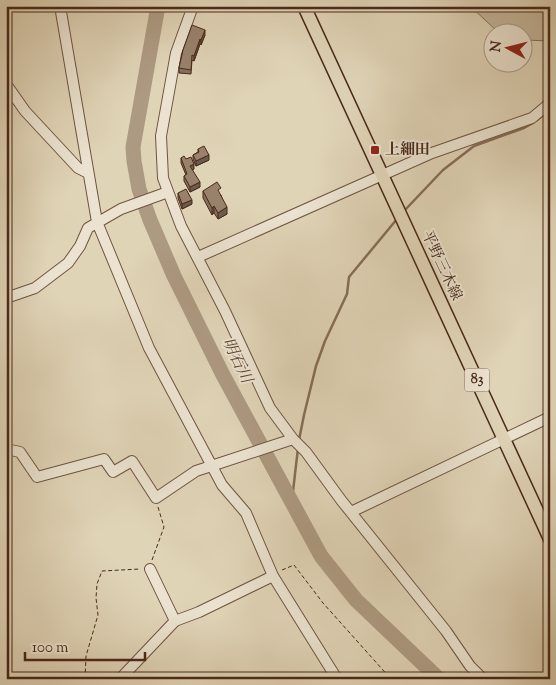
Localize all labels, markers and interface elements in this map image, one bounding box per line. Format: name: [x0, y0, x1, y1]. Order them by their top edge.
north arrow: [484, 22, 534, 72]
text: N: [486, 40, 508, 53]
place label: 上細田: [385, 140, 430, 161]
marker: 上細田: [369, 144, 381, 156]
street label: 平野三木線: [416, 228, 466, 304]
water label: 明石川: [215, 334, 258, 389]
road number: 83: [464, 368, 490, 392]
scale bar: [25, 630, 145, 662]
text: 100 m: [32, 638, 69, 659]

